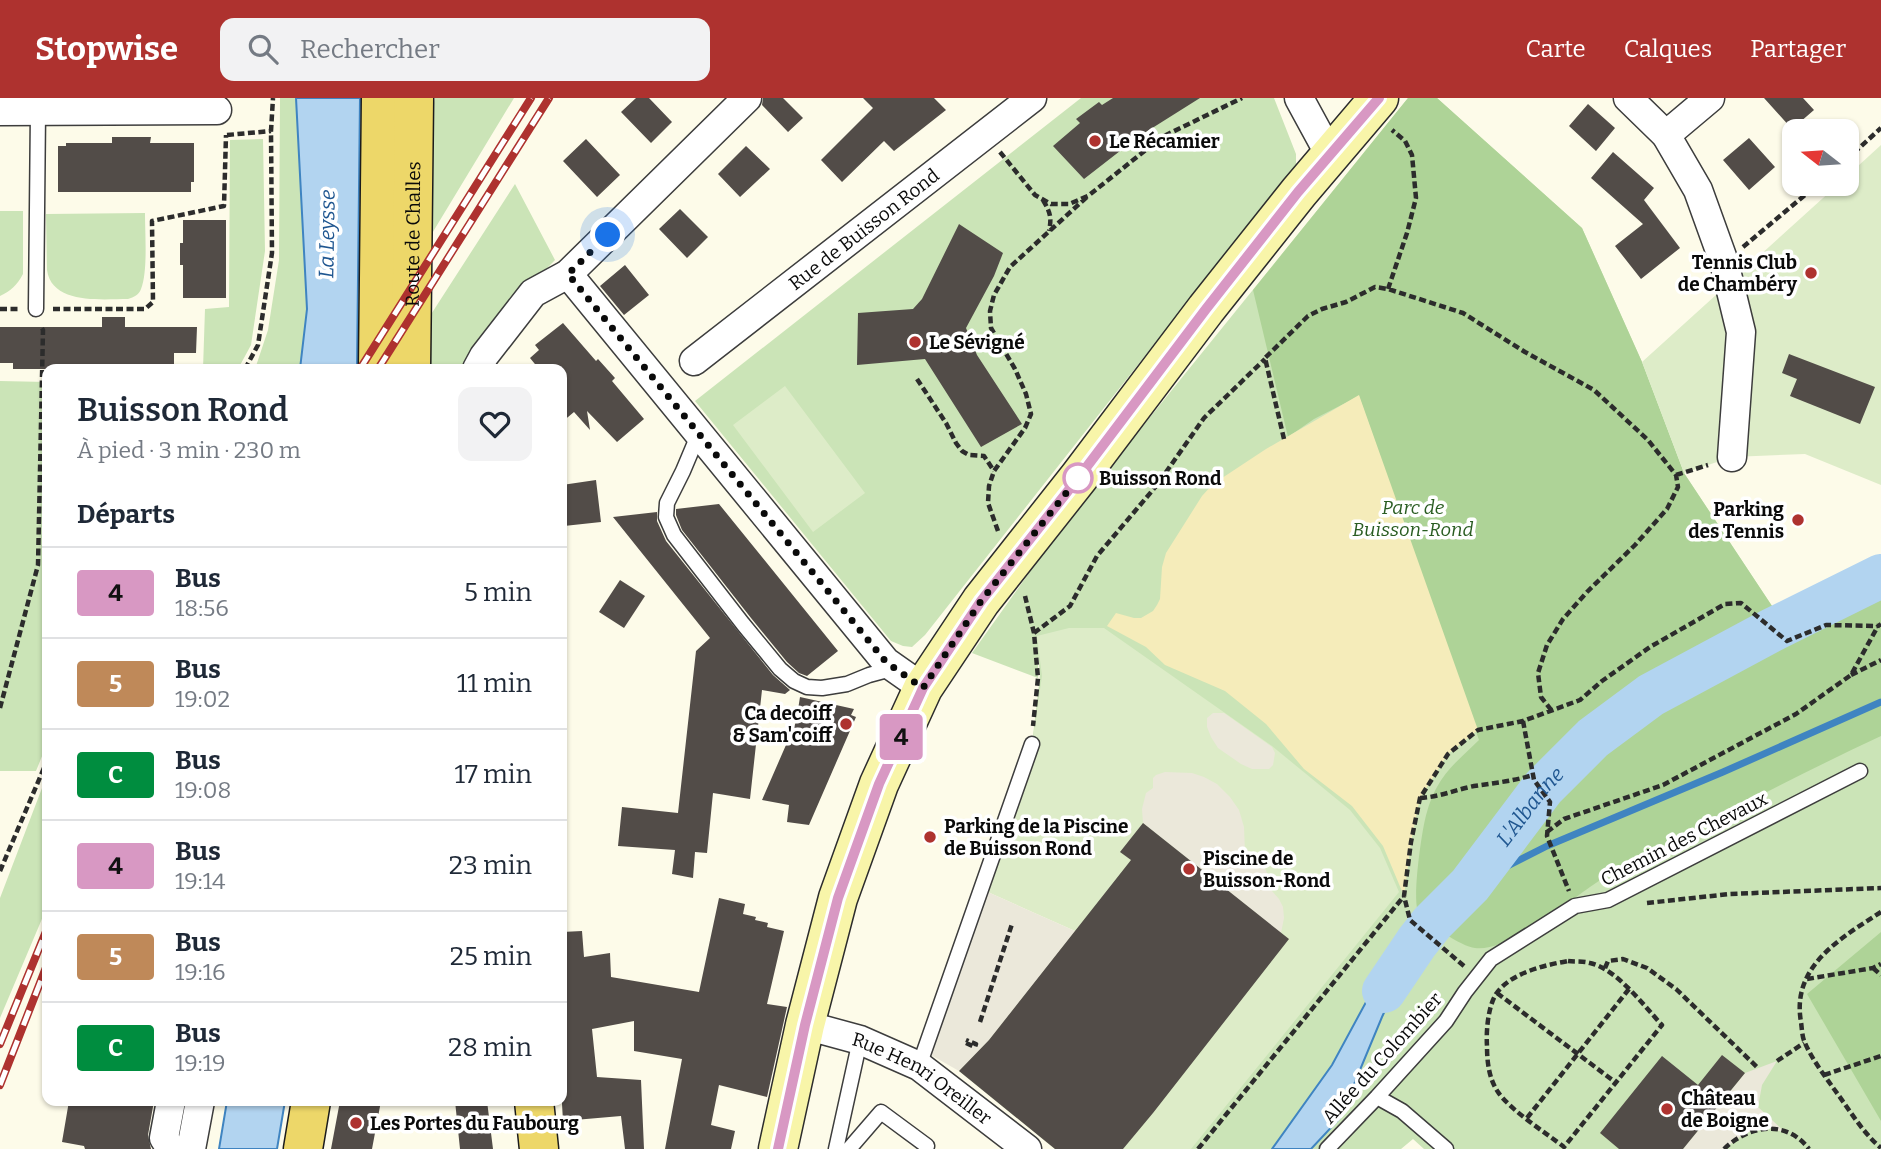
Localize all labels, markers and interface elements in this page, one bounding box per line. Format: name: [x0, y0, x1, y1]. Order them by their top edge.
search box: [220, 18, 710, 81]
text: Stopwise: [35, 29, 178, 69]
icon: search: [244, 30, 282, 68]
text: Rechercher: [300, 34, 440, 65]
text: Carte: [1526, 35, 1586, 63]
text: Calques: [1624, 35, 1712, 63]
text: Partager: [1750, 35, 1846, 63]
north arrow: [1782, 119, 1858, 196]
map controls: [1782, 119, 1859, 196]
place label: Le Récamier: [1109, 130, 1220, 153]
marker: Le Récamier: [1087, 133, 1103, 149]
street label: Route de Challes: [400, 161, 425, 307]
street label: Rue de Buisson Rond: [784, 163, 944, 295]
water label: La Leysse: [313, 189, 341, 279]
your location: [590, 217, 625, 252]
place label: Tennis Club de Chambéry: [1678, 251, 1797, 296]
marker: Tennis Club de Chambéry: [1803, 265, 1819, 281]
place label: Le Sévigné: [929, 331, 1025, 354]
marker: Le Sévigné: [907, 334, 923, 350]
button: heart: [458, 387, 532, 461]
text: Buisson Rond: [77, 390, 288, 430]
text: À pied · 3 min · 230 m: [77, 436, 301, 464]
marker: Buisson Rond: [1063, 463, 1093, 493]
place label: Buisson Rond: [1099, 467, 1222, 490]
park label: Parc de Buisson-Rond: [1352, 496, 1474, 541]
place label: Parking des Tennis: [1688, 498, 1784, 543]
text: Départs: [77, 499, 175, 530]
marker: Parking des Tennis: [1790, 512, 1806, 528]
text: Bus: [175, 563, 221, 594]
text: 5 min: [464, 577, 532, 608]
text: 4: [108, 579, 123, 607]
text: 18:56: [175, 594, 229, 622]
text: Bus: [175, 654, 221, 685]
text: 11 min: [457, 668, 532, 699]
text: 5: [109, 670, 122, 698]
text: 19:02: [175, 685, 230, 713]
place label: Ca decoiff & Sam'coiff: [732, 702, 833, 747]
line badge: 4: [878, 714, 924, 760]
marker: Ca decoiff & Sam'coiff: [838, 716, 854, 732]
text: 4: [894, 723, 908, 751]
text: Bus: [175, 745, 221, 776]
text: 17 min: [454, 759, 532, 790]
text: C: [108, 761, 123, 789]
water label: L'Albanne: [1491, 761, 1570, 851]
text: 19:08: [175, 776, 231, 804]
street label: Chemin des Chevaux: [1597, 787, 1772, 891]
place label: Parking de la Piscine de Buisson Rond: [944, 815, 1128, 860]
marker: Parking de la Piscine de Buisson Rond: [922, 829, 938, 845]
text: Bus: [175, 836, 221, 867]
place label: Piscine de Buisson-Rond: [1203, 847, 1331, 892]
text: 23 min: [449, 850, 532, 881]
text: 4: [108, 852, 123, 880]
marker: Piscine de Buisson-Rond: [1181, 861, 1197, 877]
text: 19:14: [175, 867, 225, 895]
text: Bus: [175, 927, 221, 958]
text: 25 min: [450, 941, 532, 972]
text: 5: [109, 943, 122, 971]
text: 19:16: [175, 958, 226, 986]
street label: Allée du Colombier: [1317, 987, 1447, 1128]
text: Bus: [175, 1018, 221, 1049]
street label: Rue Henri Oreiller: [850, 1027, 997, 1130]
text: 28 min: [448, 1032, 532, 1063]
text: C: [108, 1034, 123, 1062]
text: 19:19: [175, 1049, 226, 1077]
place label: Château de Boigne: [1681, 1087, 1769, 1132]
marker: Château de Boigne: [1659, 1101, 1675, 1117]
place label: Les Portes du Faubourg: [370, 1112, 579, 1135]
marker: Les Portes du Faubourg: [348, 1115, 364, 1131]

